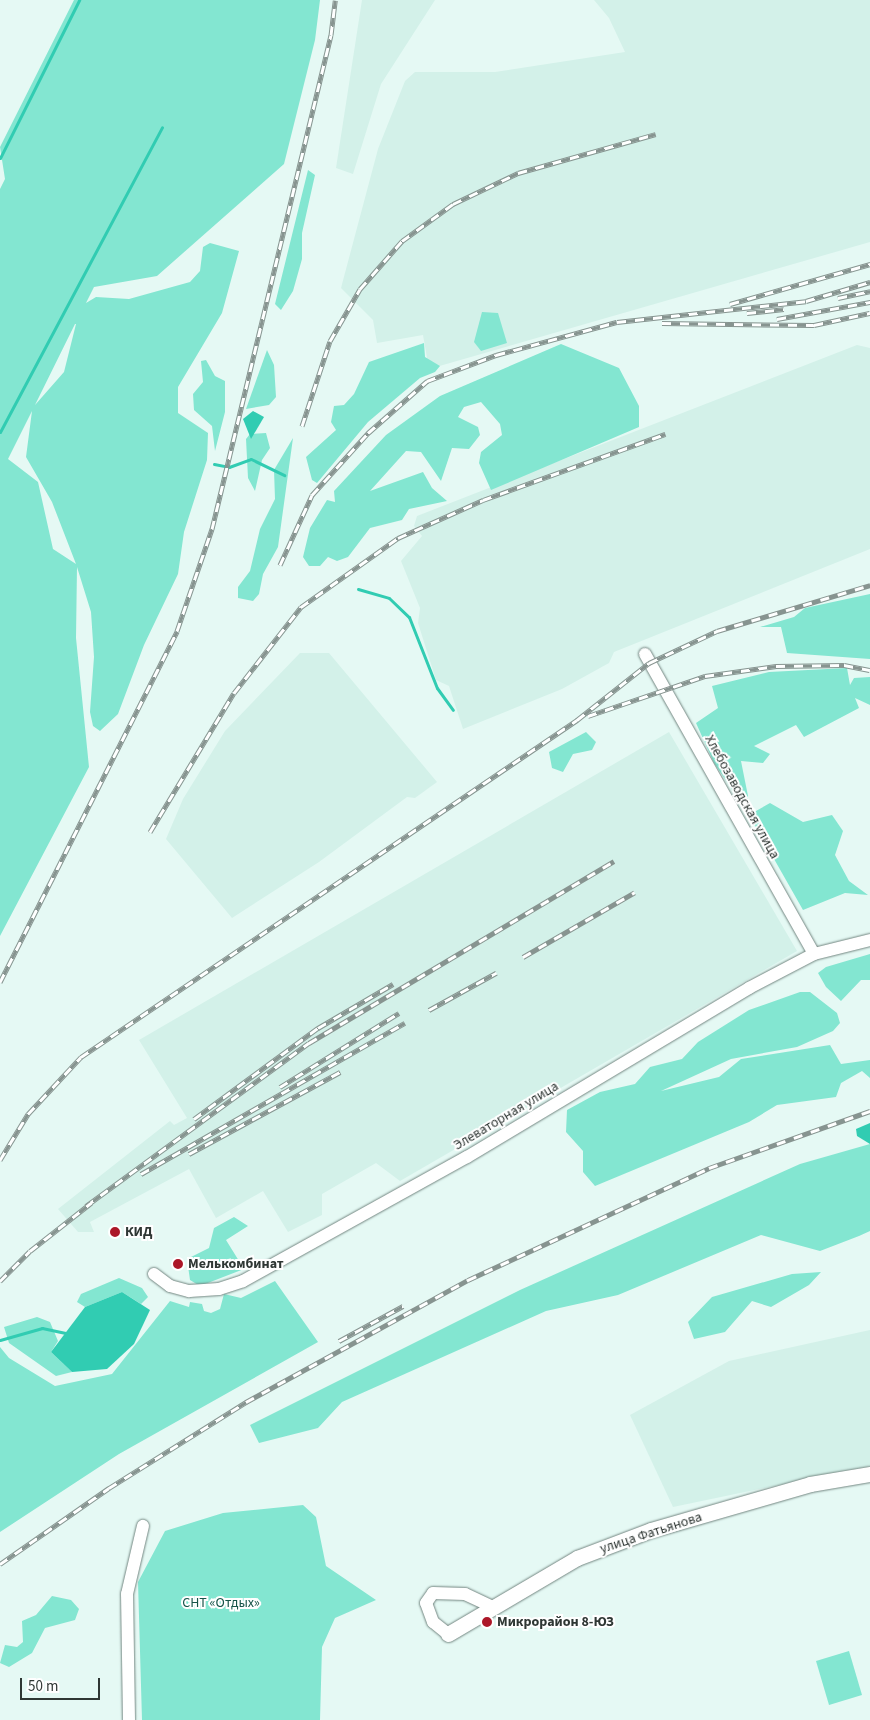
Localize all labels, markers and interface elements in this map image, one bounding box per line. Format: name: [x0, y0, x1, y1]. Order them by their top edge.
street label: Хлебозаводская улица: [701, 732, 783, 862]
street label: Элеваторная улица: [450, 1078, 562, 1154]
place label: КИД: [125, 1224, 152, 1240]
marker: КИД: [109, 1226, 121, 1238]
place label: Мелькомбинат: [188, 1256, 284, 1272]
marker: Мелькомбинат: [172, 1258, 184, 1270]
street label: улица Фатьянова: [598, 1509, 704, 1557]
park label: СНТ «Отдых»: [182, 1595, 260, 1611]
place label: Микрорайон 8-ЮЗ: [497, 1614, 614, 1630]
marker: Микрорайон 8-ЮЗ: [481, 1616, 493, 1628]
scale bar: [22, 1668, 102, 1700]
text: 50 m: [28, 1676, 58, 1697]

